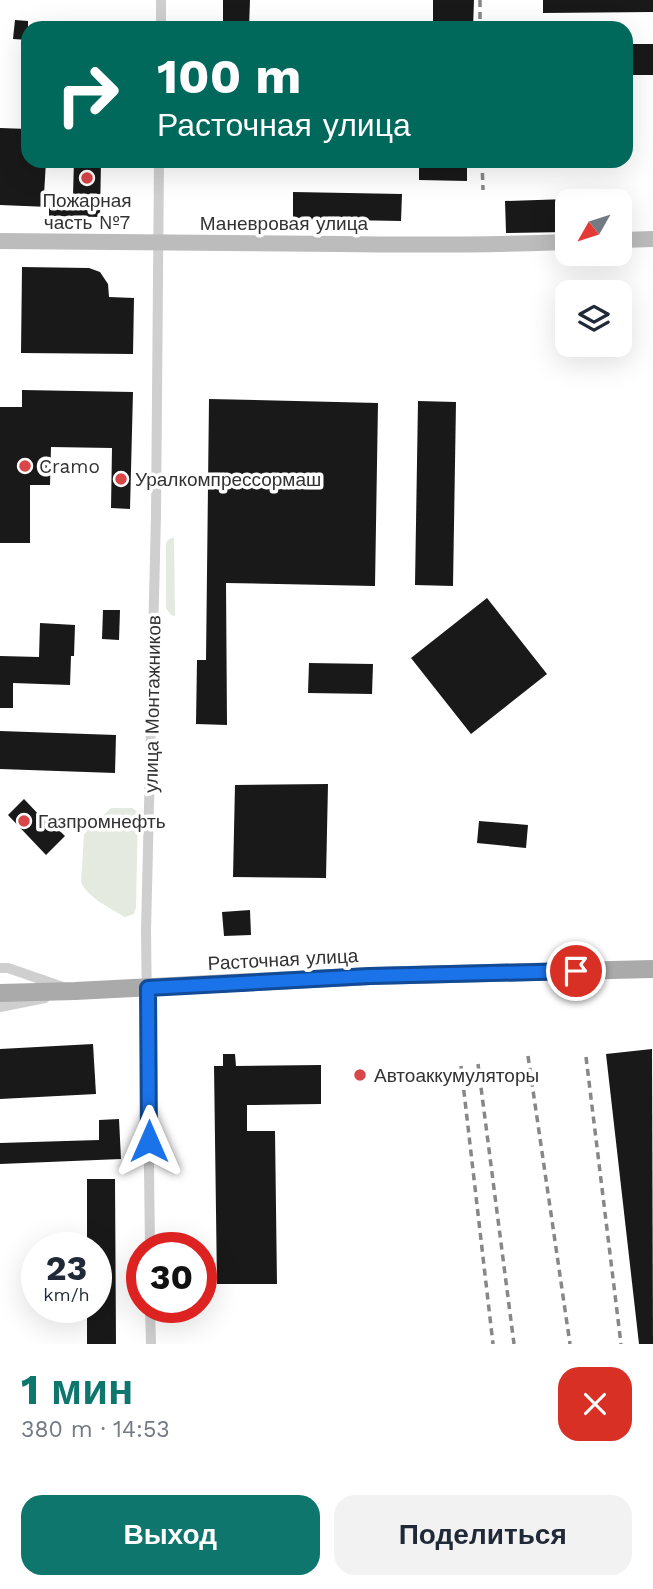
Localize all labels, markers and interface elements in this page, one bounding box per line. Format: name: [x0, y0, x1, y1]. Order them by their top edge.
text: 100 m: [157, 47, 301, 105]
icon: right: [42, 49, 133, 140]
text: Расточная улица: [157, 106, 411, 144]
marker: Пожарная часть №7: [79, 170, 95, 186]
place label: Пожарная часть №7: [42, 189, 132, 234]
north arrow: [555, 189, 632, 266]
map controls: [555, 189, 632, 357]
street label: Маневровая улица: [200, 212, 369, 235]
button: layers: [555, 280, 632, 357]
place label: Cramo: [39, 455, 100, 478]
marker: Cramo: [17, 458, 33, 474]
place label: Уралкомпрессормаш: [135, 468, 321, 491]
marker: Уралкомпрессормаш: [113, 471, 129, 487]
street label: улица Монтажников: [139, 615, 166, 793]
place label: Газпромнефть: [38, 810, 166, 833]
marker: Газпромнефть: [16, 813, 32, 829]
pin: [546, 941, 606, 1001]
street label: Расточная улица: [207, 944, 359, 975]
icon: arrive: [557, 952, 595, 990]
place label: Автоаккумуляторы: [374, 1064, 539, 1087]
marker: Автоаккумуляторы: [352, 1067, 368, 1083]
position arrow: [112, 1104, 186, 1178]
speed limit sign: 30: [126, 1232, 217, 1323]
text: 23: [46, 1247, 87, 1289]
text: km/h: [43, 1284, 90, 1305]
text: 1 мин: [21, 1365, 133, 1414]
button: close: [558, 1367, 632, 1441]
text: 380 m · 14:53: [21, 1416, 170, 1443]
button: Выход: [21, 1495, 320, 1575]
button: Поделиться: [334, 1495, 632, 1575]

